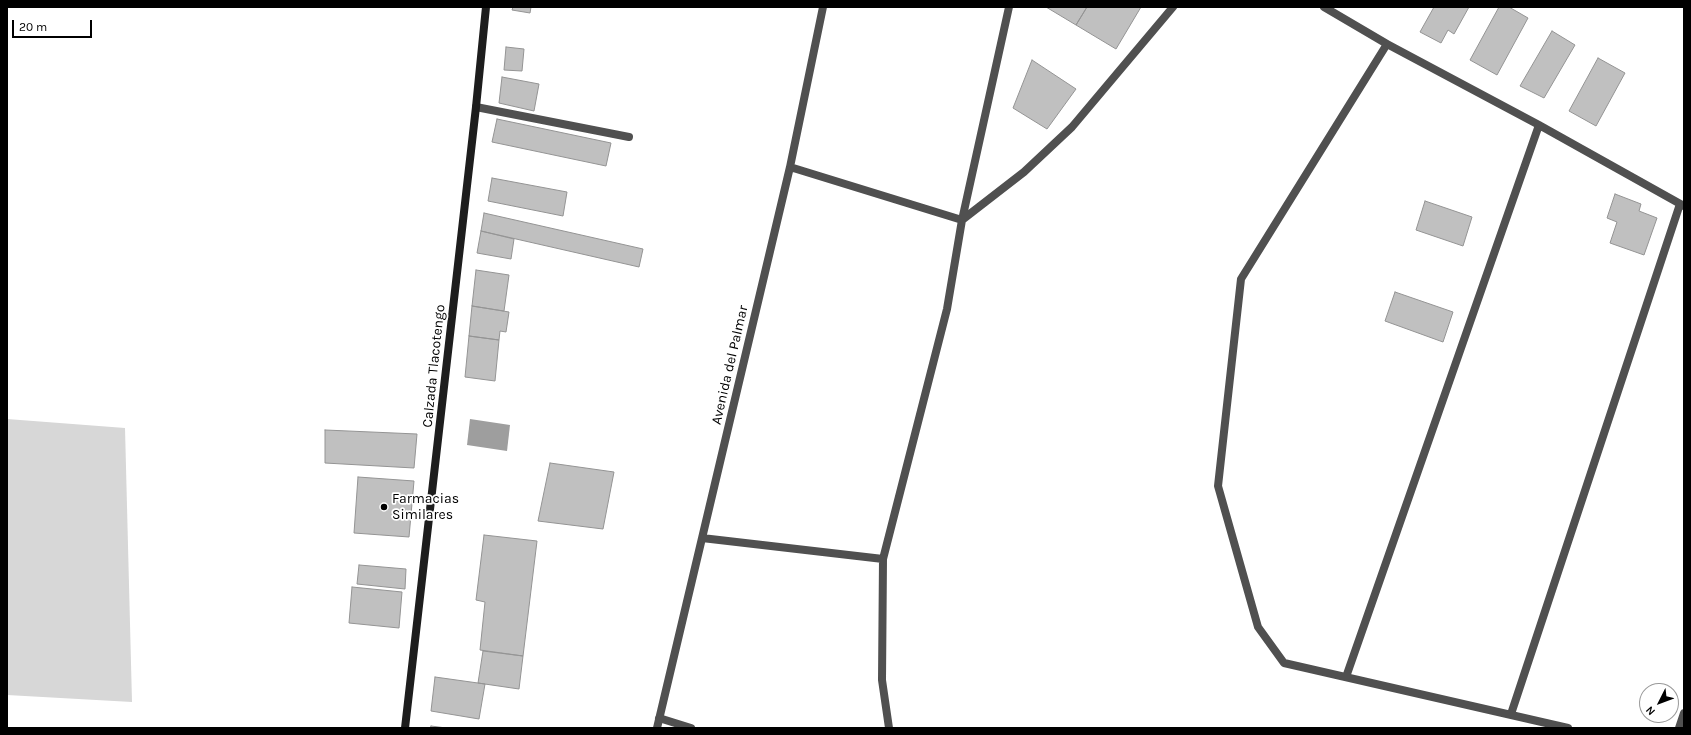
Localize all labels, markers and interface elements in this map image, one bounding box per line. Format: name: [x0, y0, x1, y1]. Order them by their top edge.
scale bar: [14, 12, 94, 38]
text: 20 m: [19, 20, 47, 34]
street label: Calzada Tlacotengo: [419, 304, 449, 428]
street label: Avenida del Palmar: [708, 304, 752, 426]
place label: Farmacias Similares: [392, 491, 459, 524]
marker: Farmacias Similares: [379, 502, 389, 512]
north arrow: [1639, 683, 1679, 723]
text: N: [1643, 703, 1658, 718]

